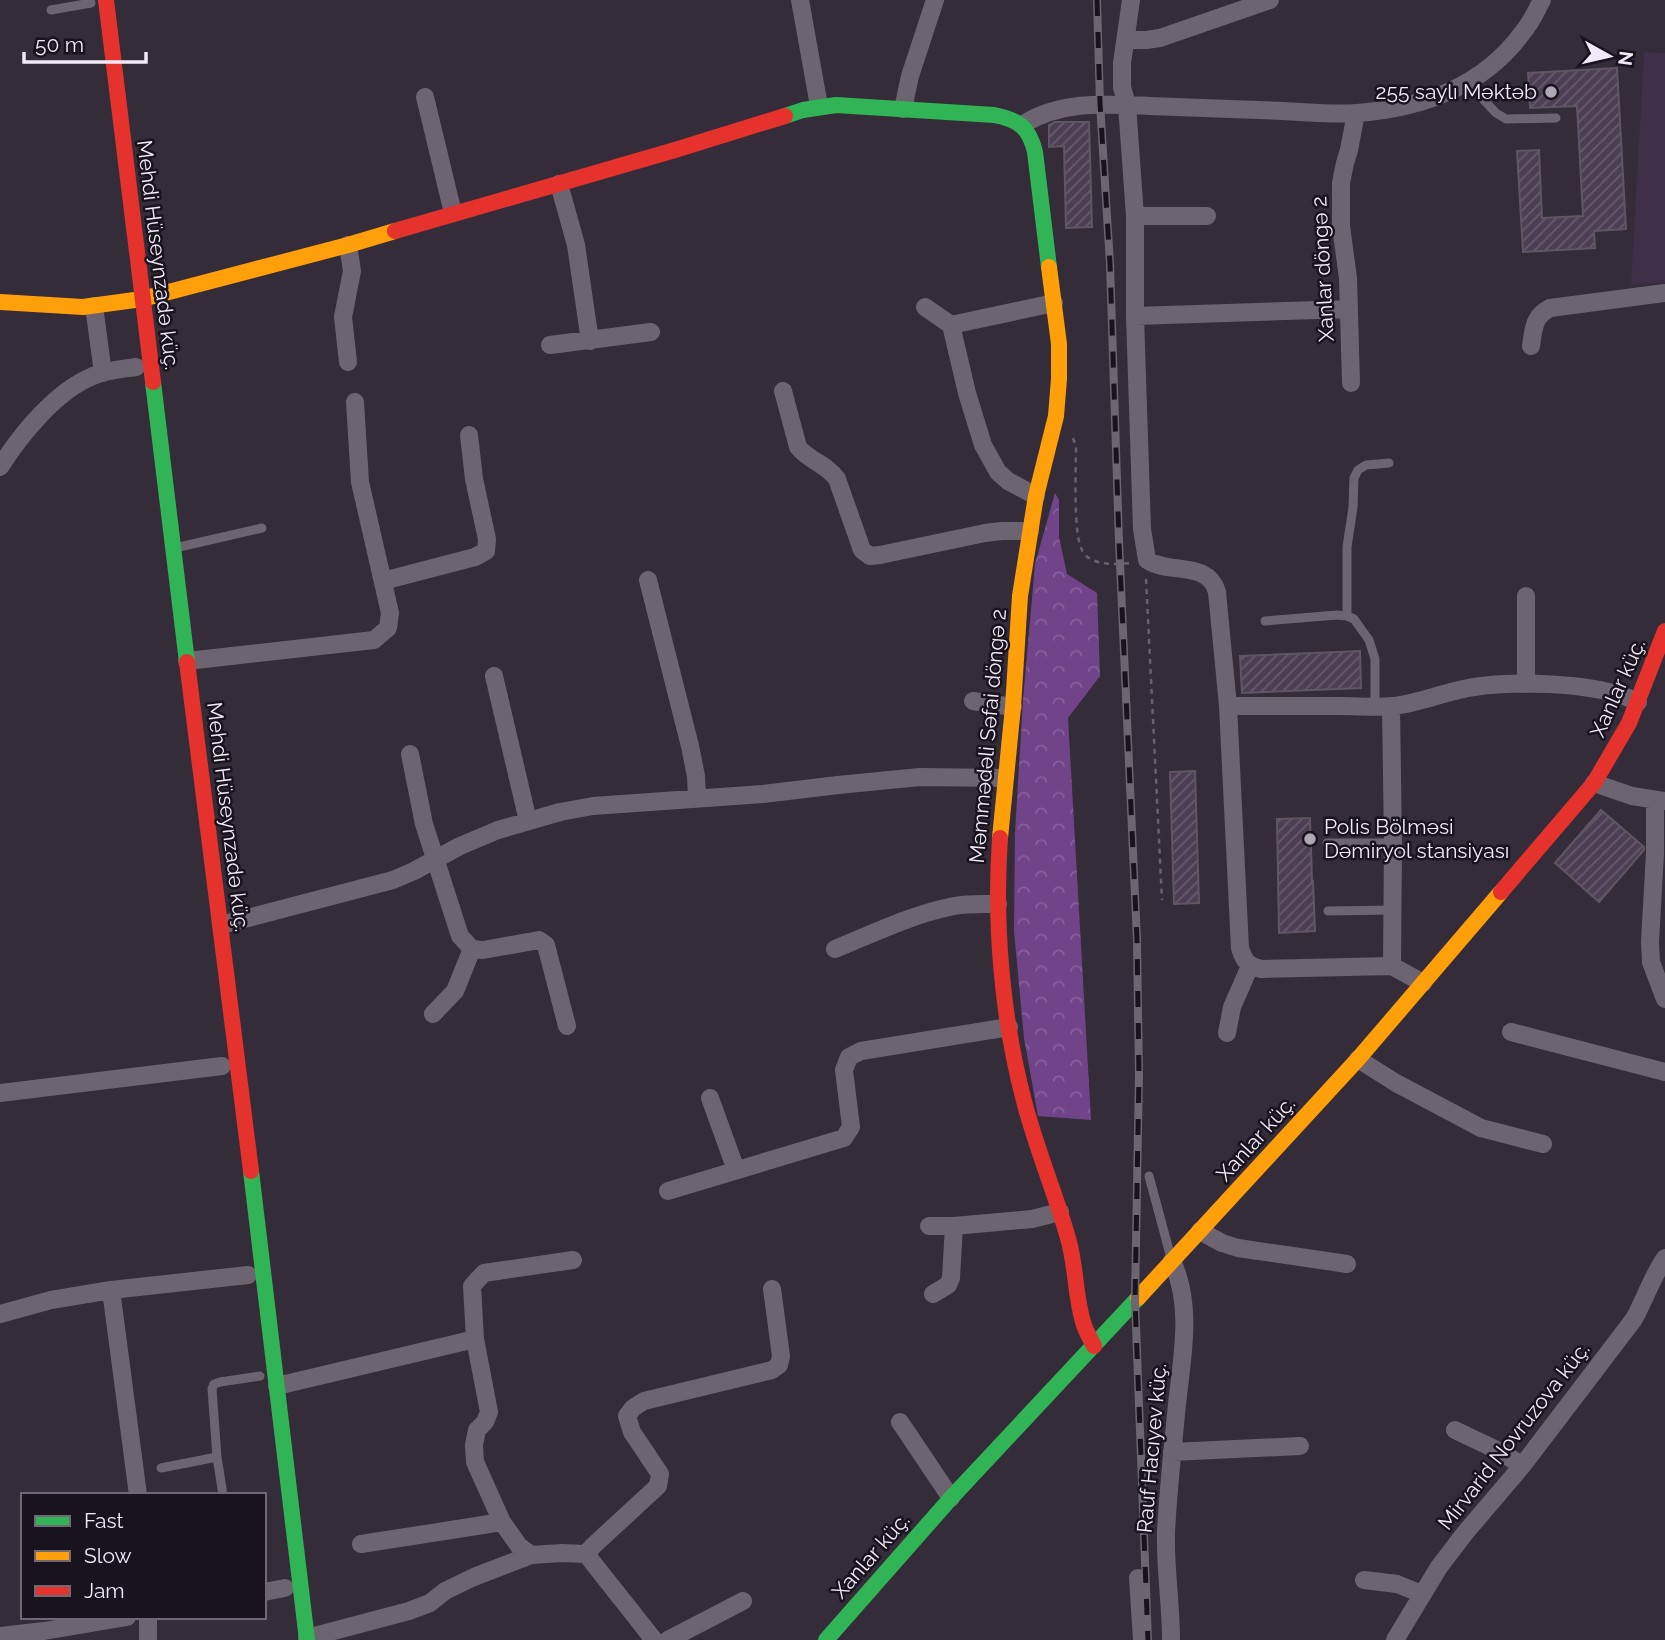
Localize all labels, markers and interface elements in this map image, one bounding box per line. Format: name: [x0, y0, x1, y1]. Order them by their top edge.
scale bar: [24, 21, 147, 65]
north arrow: [1574, 21, 1644, 91]
text: 50 m: [35, 32, 84, 57]
text: N: [1614, 50, 1638, 67]
place label: 255 saylı Məktəb: [1376, 79, 1537, 104]
marker: 255 saylı Məktəb: [1543, 84, 1559, 100]
street label: Mehdi Hüseynzadə küç.: [132, 139, 185, 371]
street label: Xanlar döngə 2: [1306, 196, 1339, 342]
street label: Məmmədəli Səfai döngə 2: [964, 608, 1011, 864]
street label: Xanlar küç.: [1585, 635, 1650, 741]
street label: Mehdi Hüseynzadə küç.: [202, 701, 255, 933]
place label: Polis Bölməsi Dəmiryol stansiyası: [1324, 814, 1509, 863]
marker: Polis Bölməsi Dəmiryol stansiyası: [1302, 831, 1318, 847]
street label: Xanlar küç.: [1211, 1091, 1300, 1186]
street label: Mirvarid Novruzova küç.: [1433, 1337, 1595, 1535]
street label: Rauf Hacıyev küç.: [1132, 1362, 1171, 1534]
legend: [21, 1493, 266, 1619]
text: Fast: [84, 1508, 124, 1533]
street label: Xanlar küç.: [827, 1508, 915, 1604]
text: Slow: [84, 1543, 132, 1568]
text: Jam: [84, 1578, 125, 1603]

